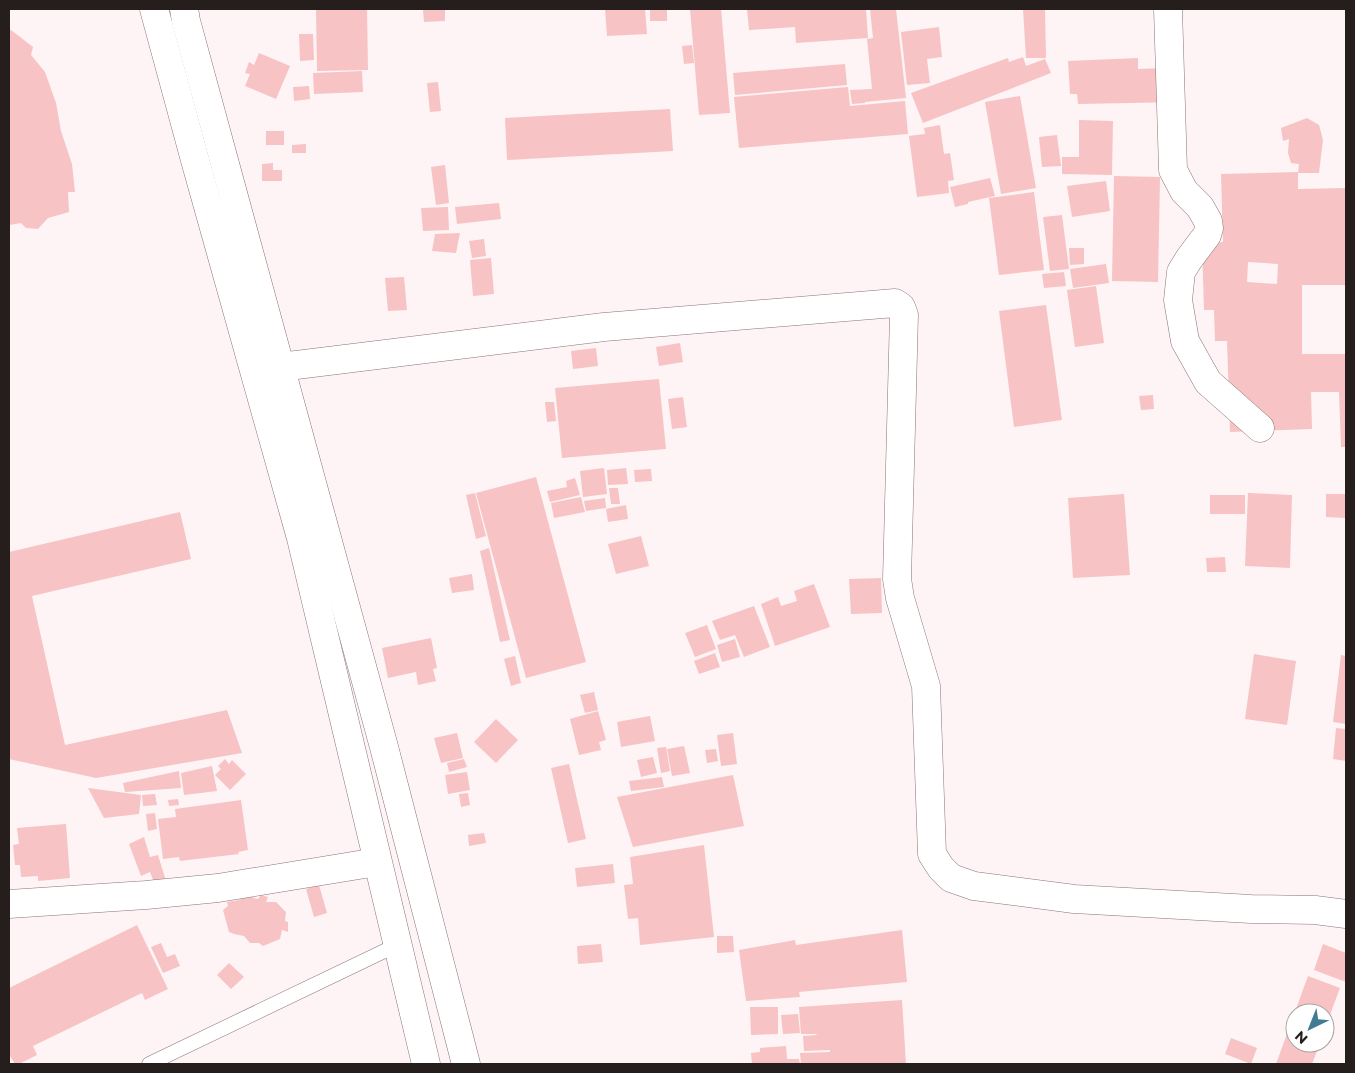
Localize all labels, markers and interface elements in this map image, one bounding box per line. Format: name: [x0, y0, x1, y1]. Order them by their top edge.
north arrow: [1285, 1003, 1335, 1053]
text: N: [1291, 1027, 1311, 1048]

